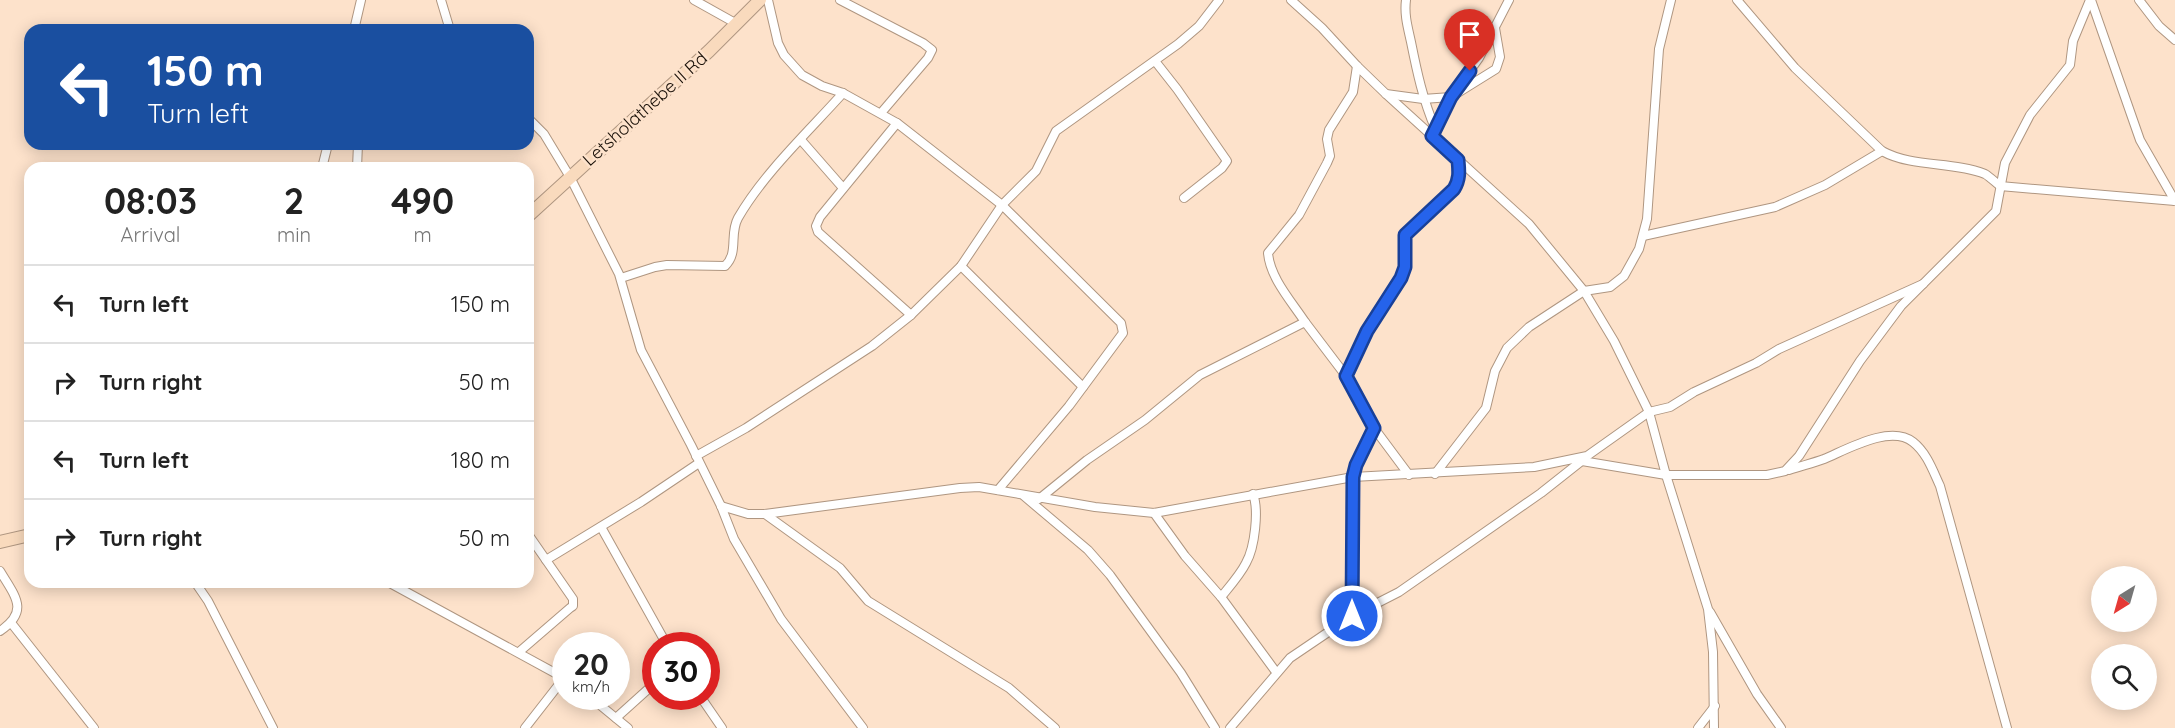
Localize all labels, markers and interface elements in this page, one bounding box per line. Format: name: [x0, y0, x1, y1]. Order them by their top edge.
pin: [1444, 9, 1495, 71]
icon: arrive: [1453, 18, 1486, 51]
text: 150 m: [147, 44, 264, 97]
street label: Letsholathebe II Rd: [577, 47, 712, 171]
icon: left: [48, 48, 126, 126]
text: Turn left: [147, 96, 249, 130]
text: 08:03: [104, 178, 197, 223]
text: 2: [284, 178, 304, 223]
text: 490: [391, 178, 454, 223]
text: Arrival: [121, 222, 180, 247]
text: min: [277, 222, 311, 247]
text: m: [413, 222, 432, 247]
icon: left: [48, 288, 81, 321]
text: Turn left: [99, 290, 189, 318]
text: 150 m: [451, 290, 510, 318]
icon: right: [48, 366, 81, 399]
text: Turn right: [99, 368, 203, 396]
text: 50 m: [459, 368, 510, 396]
icon: left: [48, 444, 81, 477]
text: Turn left: [99, 446, 189, 474]
text: 180 m: [451, 446, 510, 474]
icon: right: [48, 522, 81, 555]
text: Turn right: [99, 524, 203, 552]
text: 50 m: [459, 524, 510, 552]
north arrow: [2091, 566, 2157, 632]
map controls: [2091, 566, 2157, 710]
position arrow: [1320, 584, 1384, 648]
speed limit sign: 30: [642, 632, 720, 710]
button: search: [2091, 644, 2157, 710]
text: 20: [573, 645, 609, 683]
text: km/h: [572, 677, 610, 696]

